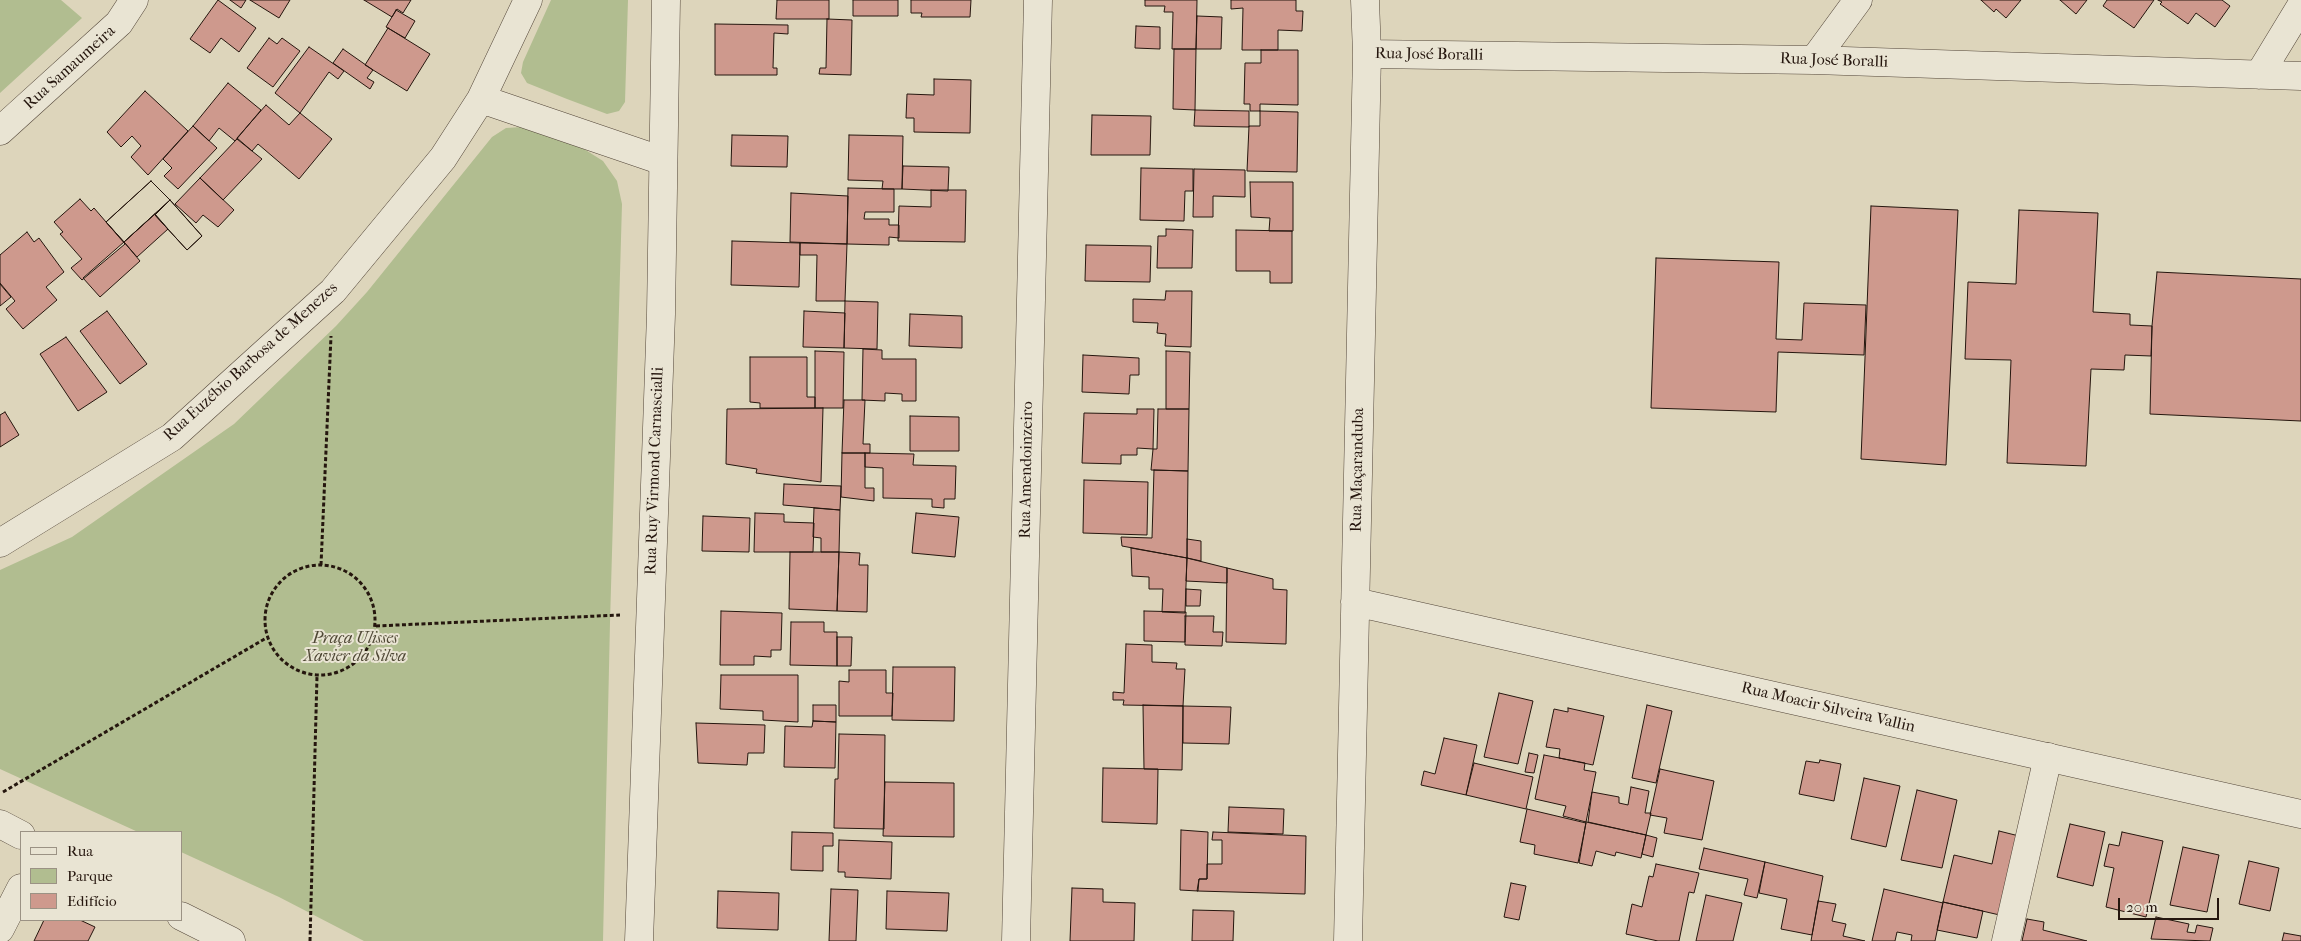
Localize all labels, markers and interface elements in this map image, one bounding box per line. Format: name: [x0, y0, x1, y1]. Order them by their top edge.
street label: Rua Samaumeira: [20, 22, 120, 114]
street label: Rua José Boralli: [1375, 44, 1483, 66]
street label: Rua José Boralli: [1779, 50, 1889, 72]
street label: Rua Euzébio Barbosa de Menezes: [160, 279, 342, 445]
street label: Rua Ruy Virmond Carnascialli: [642, 367, 668, 575]
street label: Rua Amendoinzeiro: [1016, 401, 1038, 539]
street label: Rua Maçaranduba: [1347, 408, 1369, 532]
park label: Praça Ulisses Xavier da Silva: [304, 629, 406, 667]
street label: Rua Moacir Silveira Vallin: [1739, 679, 1917, 737]
legend: [20, 831, 182, 921]
text: Rua: [67, 842, 93, 860]
text: Parque: [67, 867, 113, 885]
scale bar: [2121, 888, 2222, 920]
text: Edifício: [67, 892, 117, 910]
text: 20 m: [2126, 898, 2158, 916]

